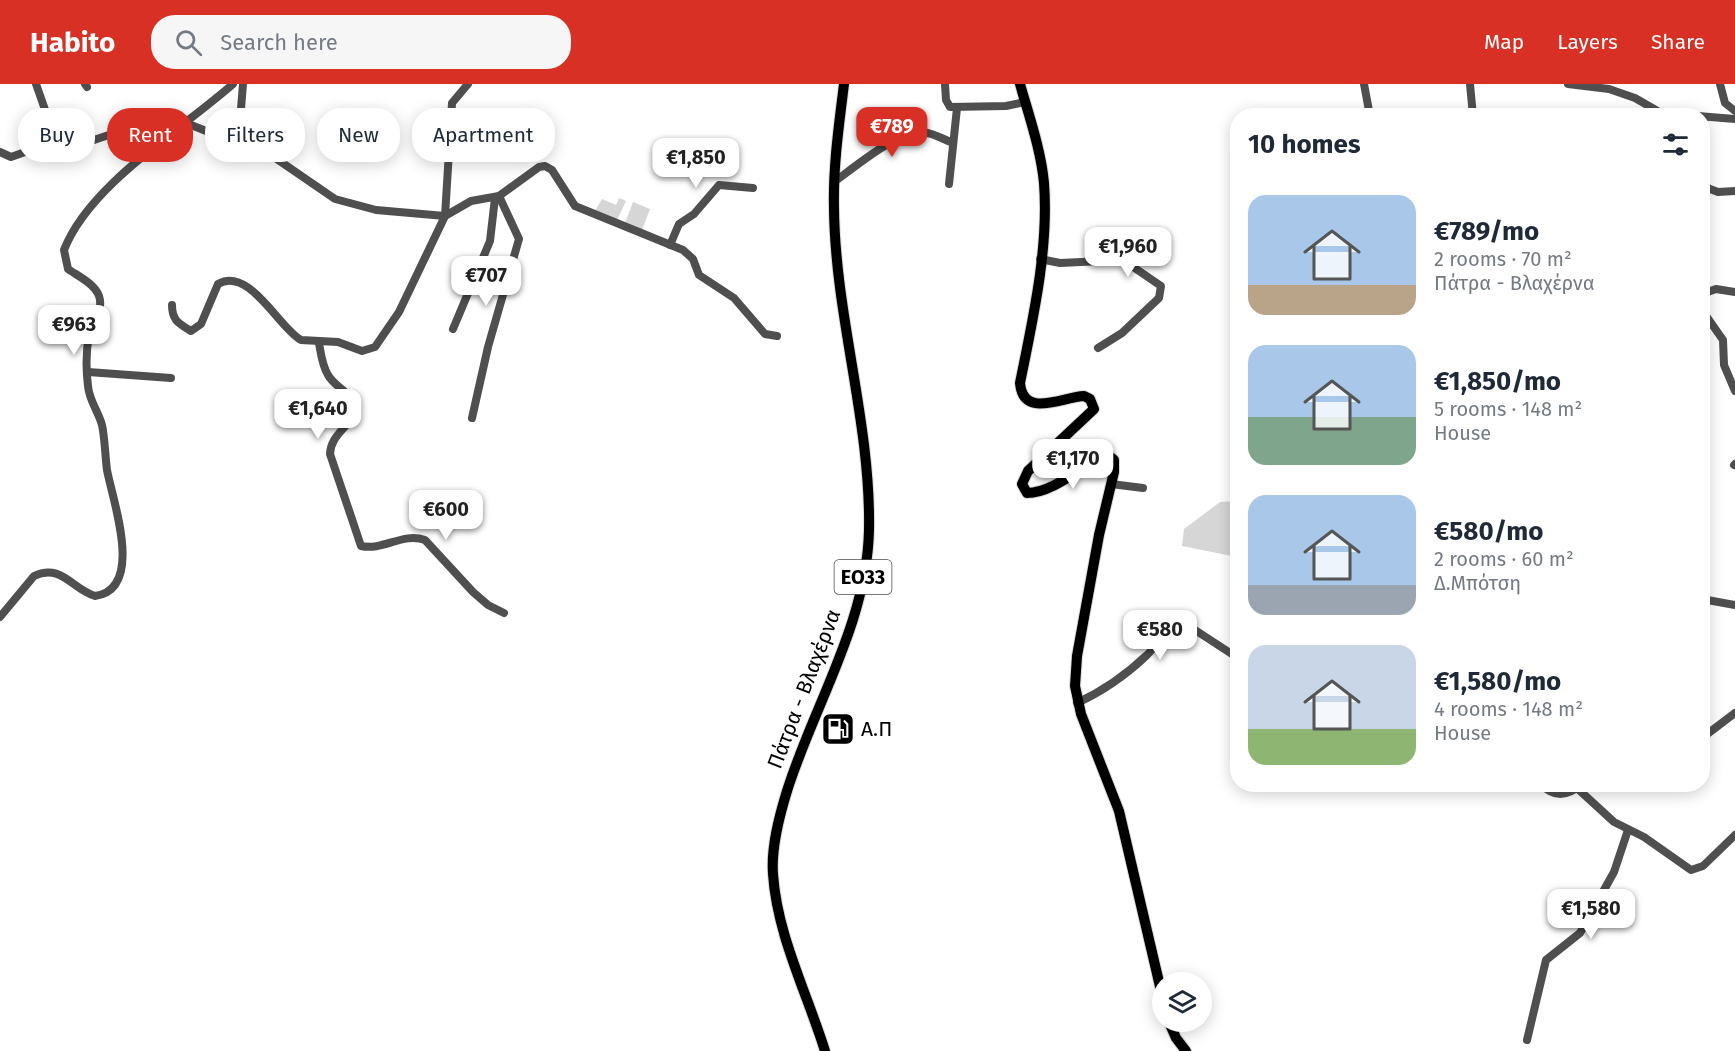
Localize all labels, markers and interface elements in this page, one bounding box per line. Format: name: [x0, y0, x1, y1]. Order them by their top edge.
search box: [151, 15, 571, 69]
text: Habito: [30, 26, 115, 59]
icon: search: [172, 26, 205, 59]
text: Search here: [220, 29, 338, 56]
text: Map: [1484, 29, 1524, 55]
text: Layers: [1557, 29, 1618, 55]
text: Share: [1651, 29, 1705, 55]
pin: €789: [856, 107, 928, 158]
chip: Buy: [18, 108, 95, 162]
chip: Rent: [107, 108, 193, 162]
chip: Filters: [205, 108, 305, 162]
chip: New: [317, 108, 400, 162]
chip: Apartment: [412, 108, 555, 162]
text: €789: [870, 114, 914, 138]
icon: filters: [1659, 128, 1692, 161]
text: 10 homes: [1248, 129, 1361, 160]
pin: €1,850: [647, 138, 745, 189]
text: €1,850: [666, 145, 726, 169]
text: €789/mo: [1434, 216, 1539, 247]
icon: home: [1296, 219, 1368, 291]
pin: €1,960: [1079, 227, 1177, 278]
text: €1,960: [1098, 234, 1158, 258]
text: 2 rooms · 70 m²: [1434, 247, 1572, 271]
pin: €707: [450, 256, 522, 307]
text: €707: [465, 263, 507, 287]
text: Πάτρα - Βλαχέρνα: [1434, 271, 1595, 295]
pin: €963: [38, 305, 110, 356]
text: €963: [52, 312, 96, 336]
text: €1,850/mo: [1434, 366, 1561, 397]
icon: home: [1296, 369, 1368, 441]
pin: €1,640: [269, 389, 367, 440]
text: €1,640: [288, 396, 348, 420]
text: 5 rooms · 148 m²: [1434, 397, 1582, 421]
text: House: [1434, 421, 1491, 445]
pin: €1,170: [1024, 439, 1122, 490]
text: €1,170: [1046, 446, 1100, 470]
pin: €600: [410, 490, 482, 541]
text: €600: [423, 497, 469, 521]
text: €580/mo: [1434, 516, 1544, 547]
icon: home: [1296, 519, 1368, 591]
text: 2 rooms · 60 m²: [1434, 547, 1574, 571]
road number: ΕΟ33: [834, 560, 892, 594]
text: Δ.Μπότση: [1434, 571, 1521, 595]
street label: Πάτρα - Βλαχέρνα: [762, 606, 846, 772]
pin: €580: [1124, 610, 1196, 661]
text: €580: [1137, 617, 1183, 641]
text: €1,580/mo: [1434, 666, 1561, 697]
icon: home: [1296, 669, 1368, 741]
text: 4 rooms · 148 m²: [1434, 697, 1583, 721]
fuel station icon: Α.Π: [820, 711, 856, 747]
place label: Α.Π: [861, 716, 892, 742]
text: House: [1434, 721, 1491, 745]
pin: €1,580: [1542, 889, 1640, 940]
text: €1,580: [1561, 896, 1621, 920]
map controls: [1152, 972, 1212, 1032]
button: layers: [1152, 972, 1212, 1032]

